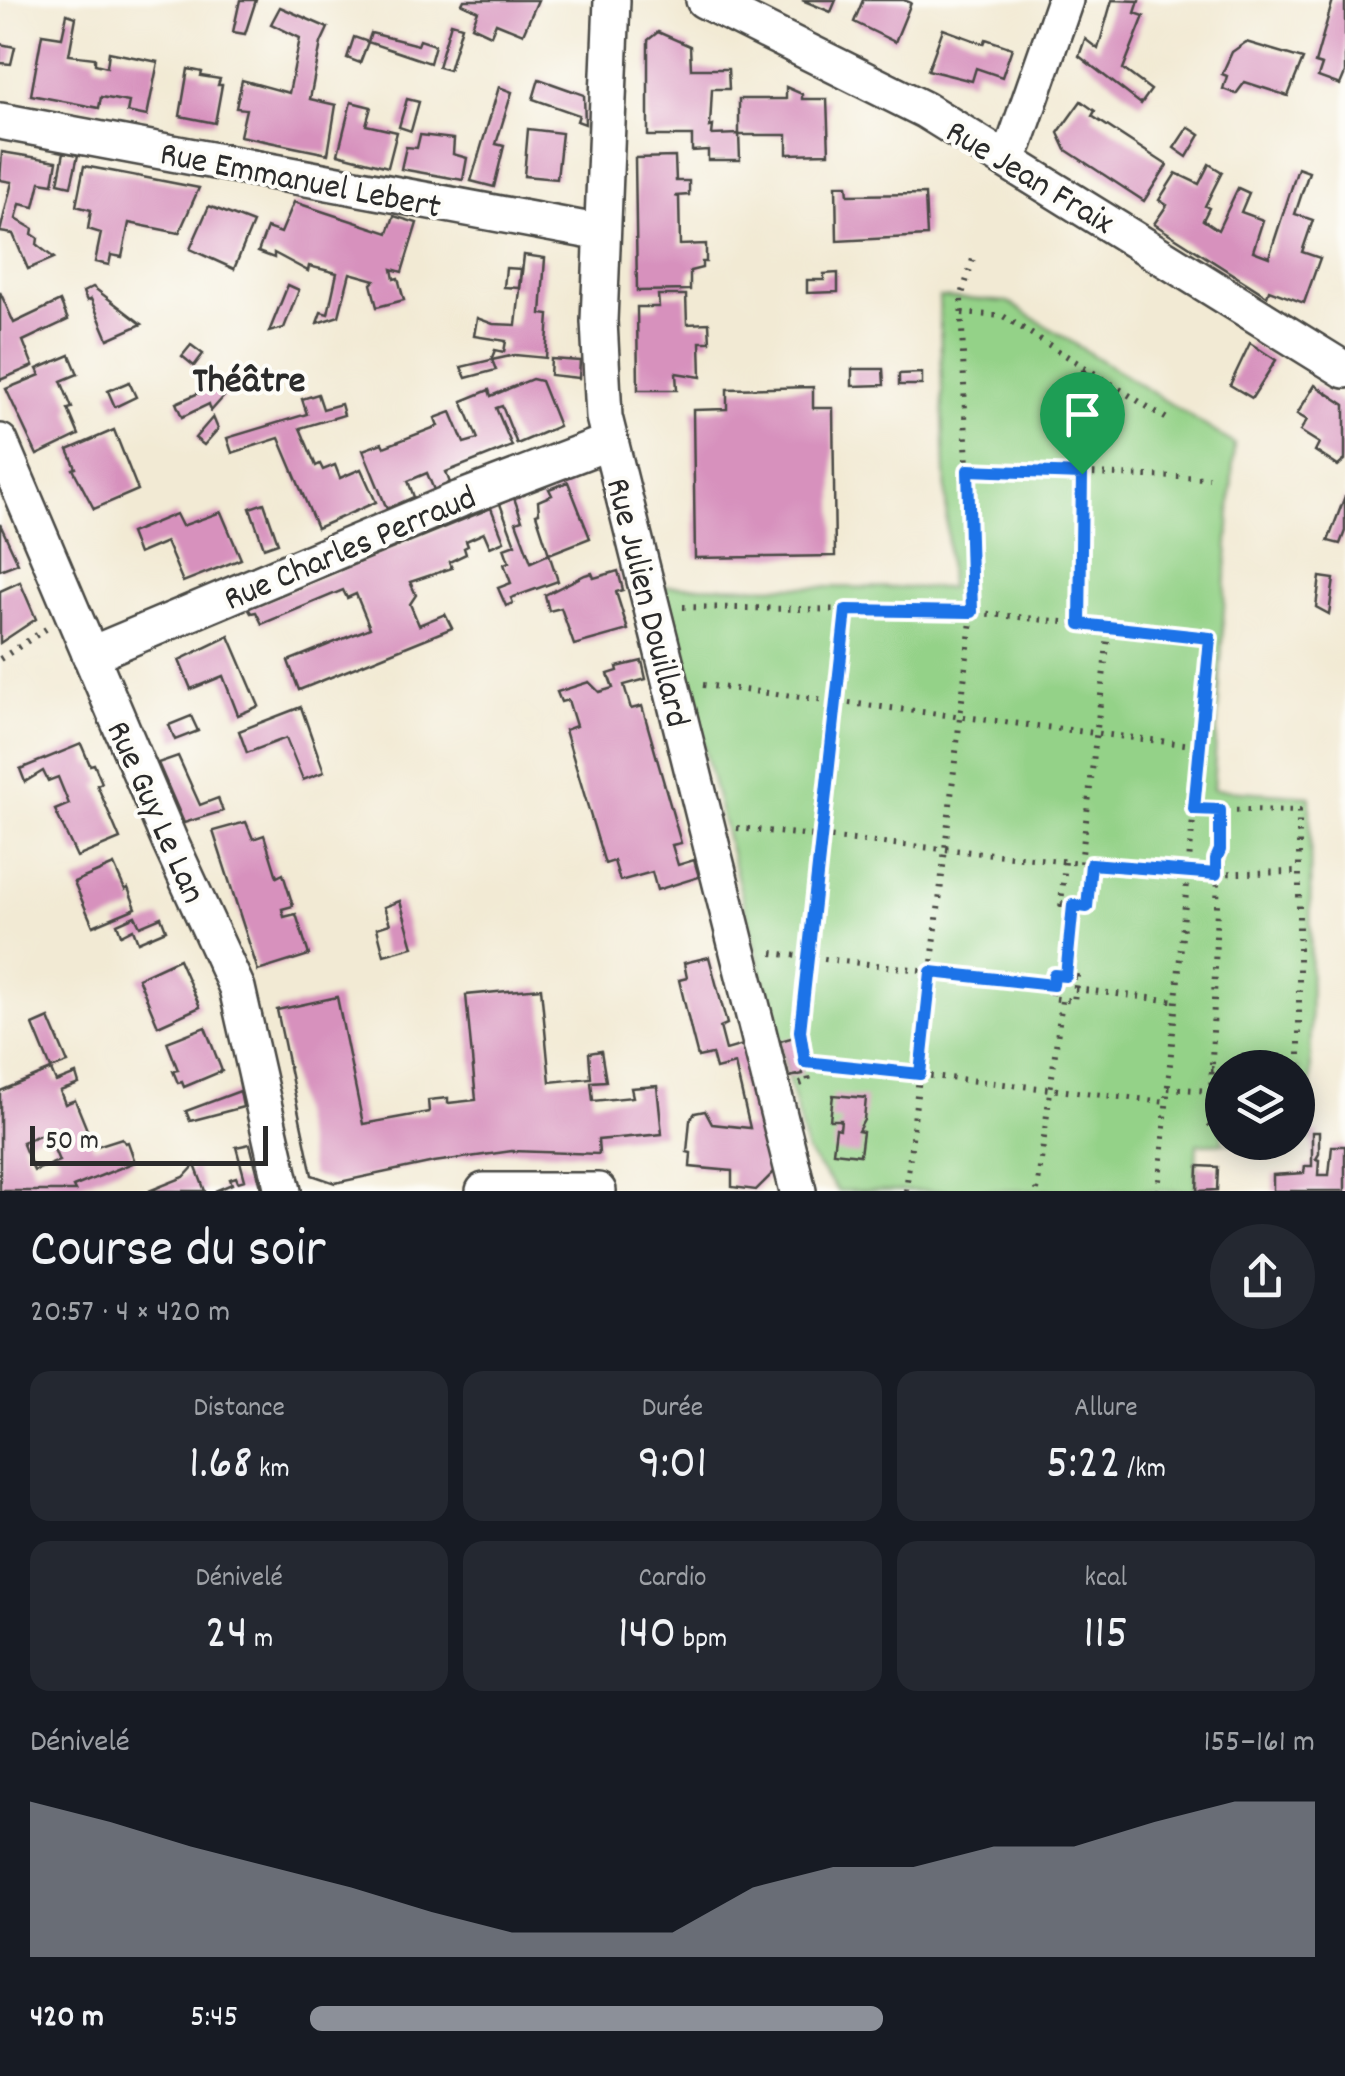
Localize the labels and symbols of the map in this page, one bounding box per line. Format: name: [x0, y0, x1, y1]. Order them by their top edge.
street label: Rue Jean Fraix: [935, 109, 1122, 249]
street label: Rue Emmanuel Lebert: [155, 131, 445, 235]
district label: Théâtre: [193, 356, 305, 411]
pin: [1040, 372, 1125, 475]
street label: Rue Julien Douillard: [590, 473, 700, 733]
street label: Rue Charles Perraud: [217, 475, 485, 626]
street label: Rue Guy Le Lan: [91, 714, 216, 912]
scale bar: [30, 1121, 268, 1166]

